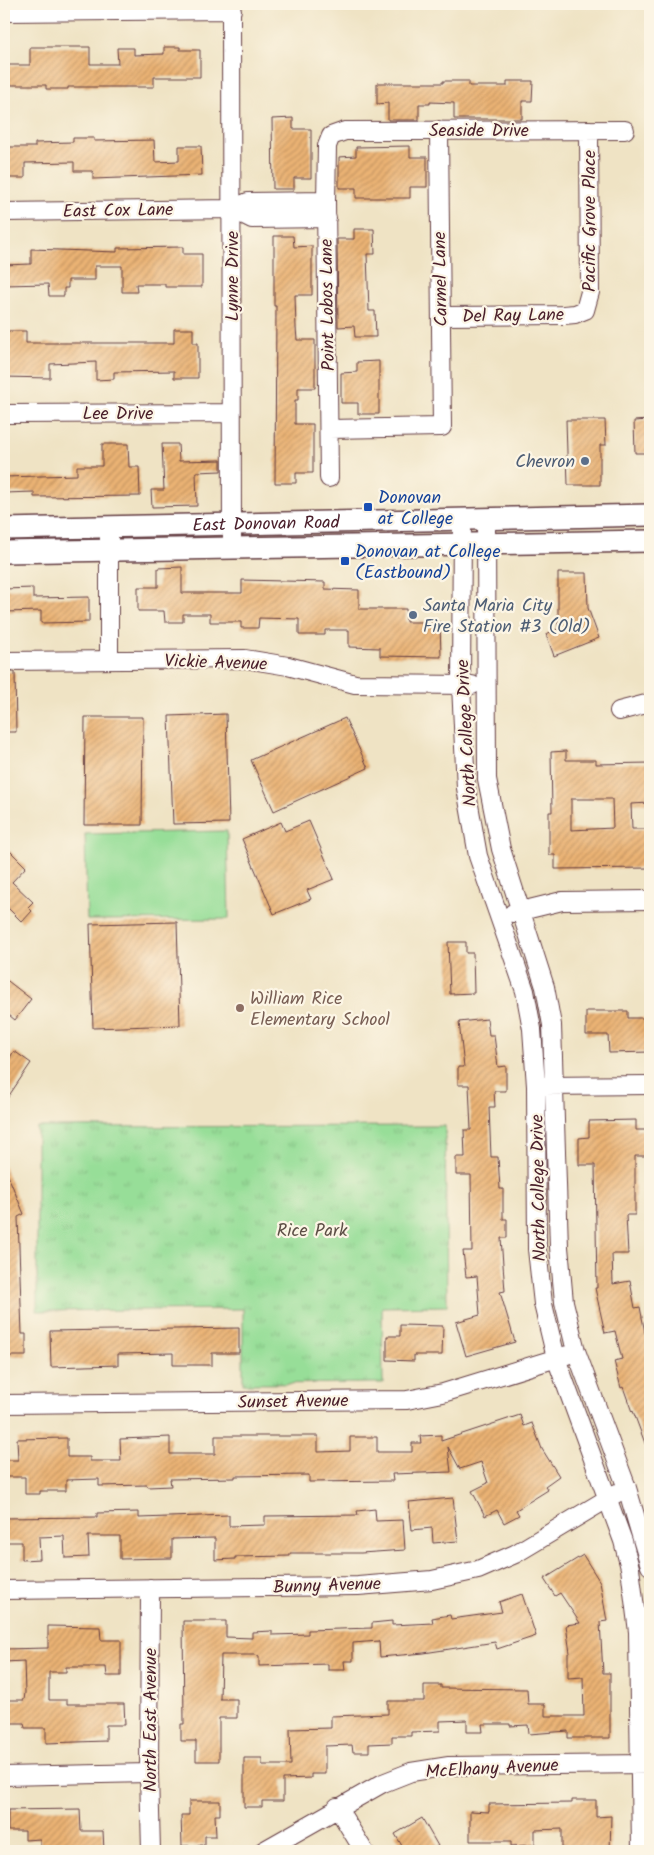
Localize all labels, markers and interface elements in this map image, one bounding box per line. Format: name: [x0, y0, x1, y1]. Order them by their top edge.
street label: Seaside Drive: [429, 117, 529, 146]
street label: Pacific Grove Place: [576, 150, 605, 292]
street label: East Cox Lane: [62, 196, 174, 227]
street label: Lynne Drive: [219, 231, 248, 321]
street label: Carmel Lane: [426, 231, 457, 327]
street label: Point Lobos Lane: [313, 239, 344, 371]
street label: Del Ray Lane: [462, 301, 564, 332]
street label: Lee Drive: [83, 400, 153, 429]
place label: Chevron: [515, 448, 575, 477]
marker: Chevron: [579, 455, 591, 467]
place label: Donovan at College: [378, 484, 453, 534]
marker: Donovan at College: [362, 501, 374, 513]
street label: East Donovan Road: [192, 509, 341, 541]
place label: Donovan at College (Eastbound): [355, 538, 501, 588]
marker: Donovan at College (Eastbound): [339, 555, 351, 567]
place label: Santa Maria City Fire Station #3 (Old): [423, 592, 591, 642]
marker: Santa Maria City Fire Station #3 (Old): [407, 609, 419, 621]
street label: Vickie Avenue: [164, 647, 268, 680]
street label: North College Drive: [449, 659, 486, 807]
place label: William Rice Elementary School: [250, 985, 391, 1035]
marker: William Rice Elementary School: [234, 1002, 246, 1014]
street label: North College Drive: [524, 1114, 555, 1262]
park label: Rice Park: [277, 1217, 348, 1246]
street label: Sunset Avenue: [237, 1387, 349, 1418]
street label: Bunny Avenue: [273, 1570, 382, 1603]
street label: North East Avenue: [137, 1648, 166, 1792]
street label: McElhany Avenue: [425, 1752, 559, 1787]

